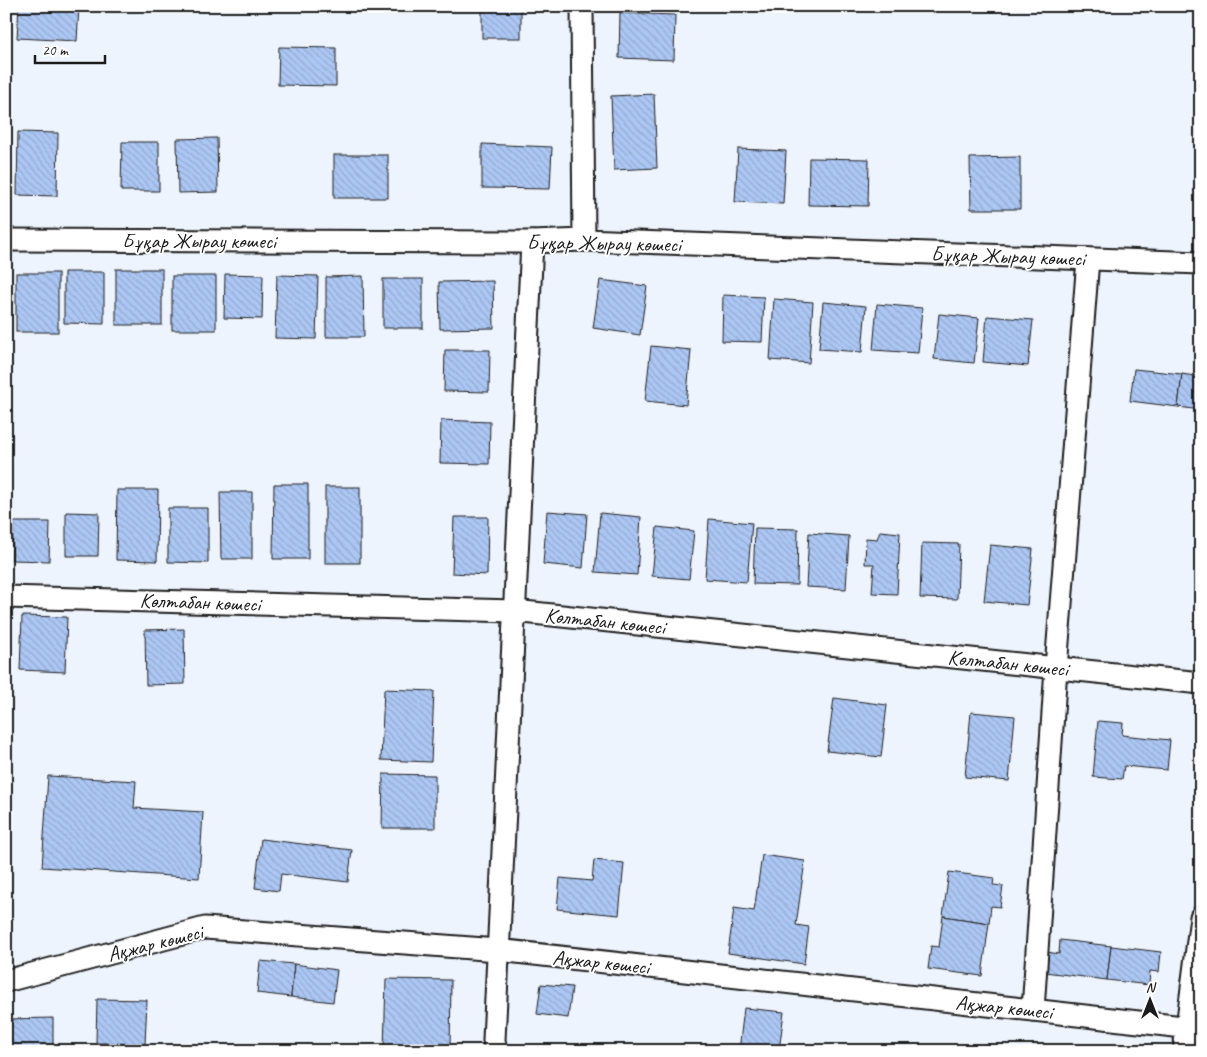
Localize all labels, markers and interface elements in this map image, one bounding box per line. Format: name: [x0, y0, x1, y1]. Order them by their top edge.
scale bar: [35, 32, 105, 64]
text: 20 m: [42, 41, 69, 60]
street label: Бұқар Жырау көшесі: [122, 228, 279, 254]
street label: Бұқар Жырау көшесі: [527, 229, 684, 257]
street label: Бұқар Жырау көшесі: [931, 240, 1089, 272]
street label: Көлтабан көшесі: [139, 587, 264, 617]
street label: Көлтабан көшесі: [544, 602, 669, 641]
street label: Көлтабан көшесі: [947, 644, 1072, 683]
street label: Ақжар көшесі: [105, 918, 208, 967]
street label: Ақжар көшесі: [551, 944, 654, 980]
north arrow: [1124, 974, 1174, 1024]
text: N: [1146, 979, 1157, 996]
street label: Ақжар көшесі: [954, 989, 1057, 1025]

